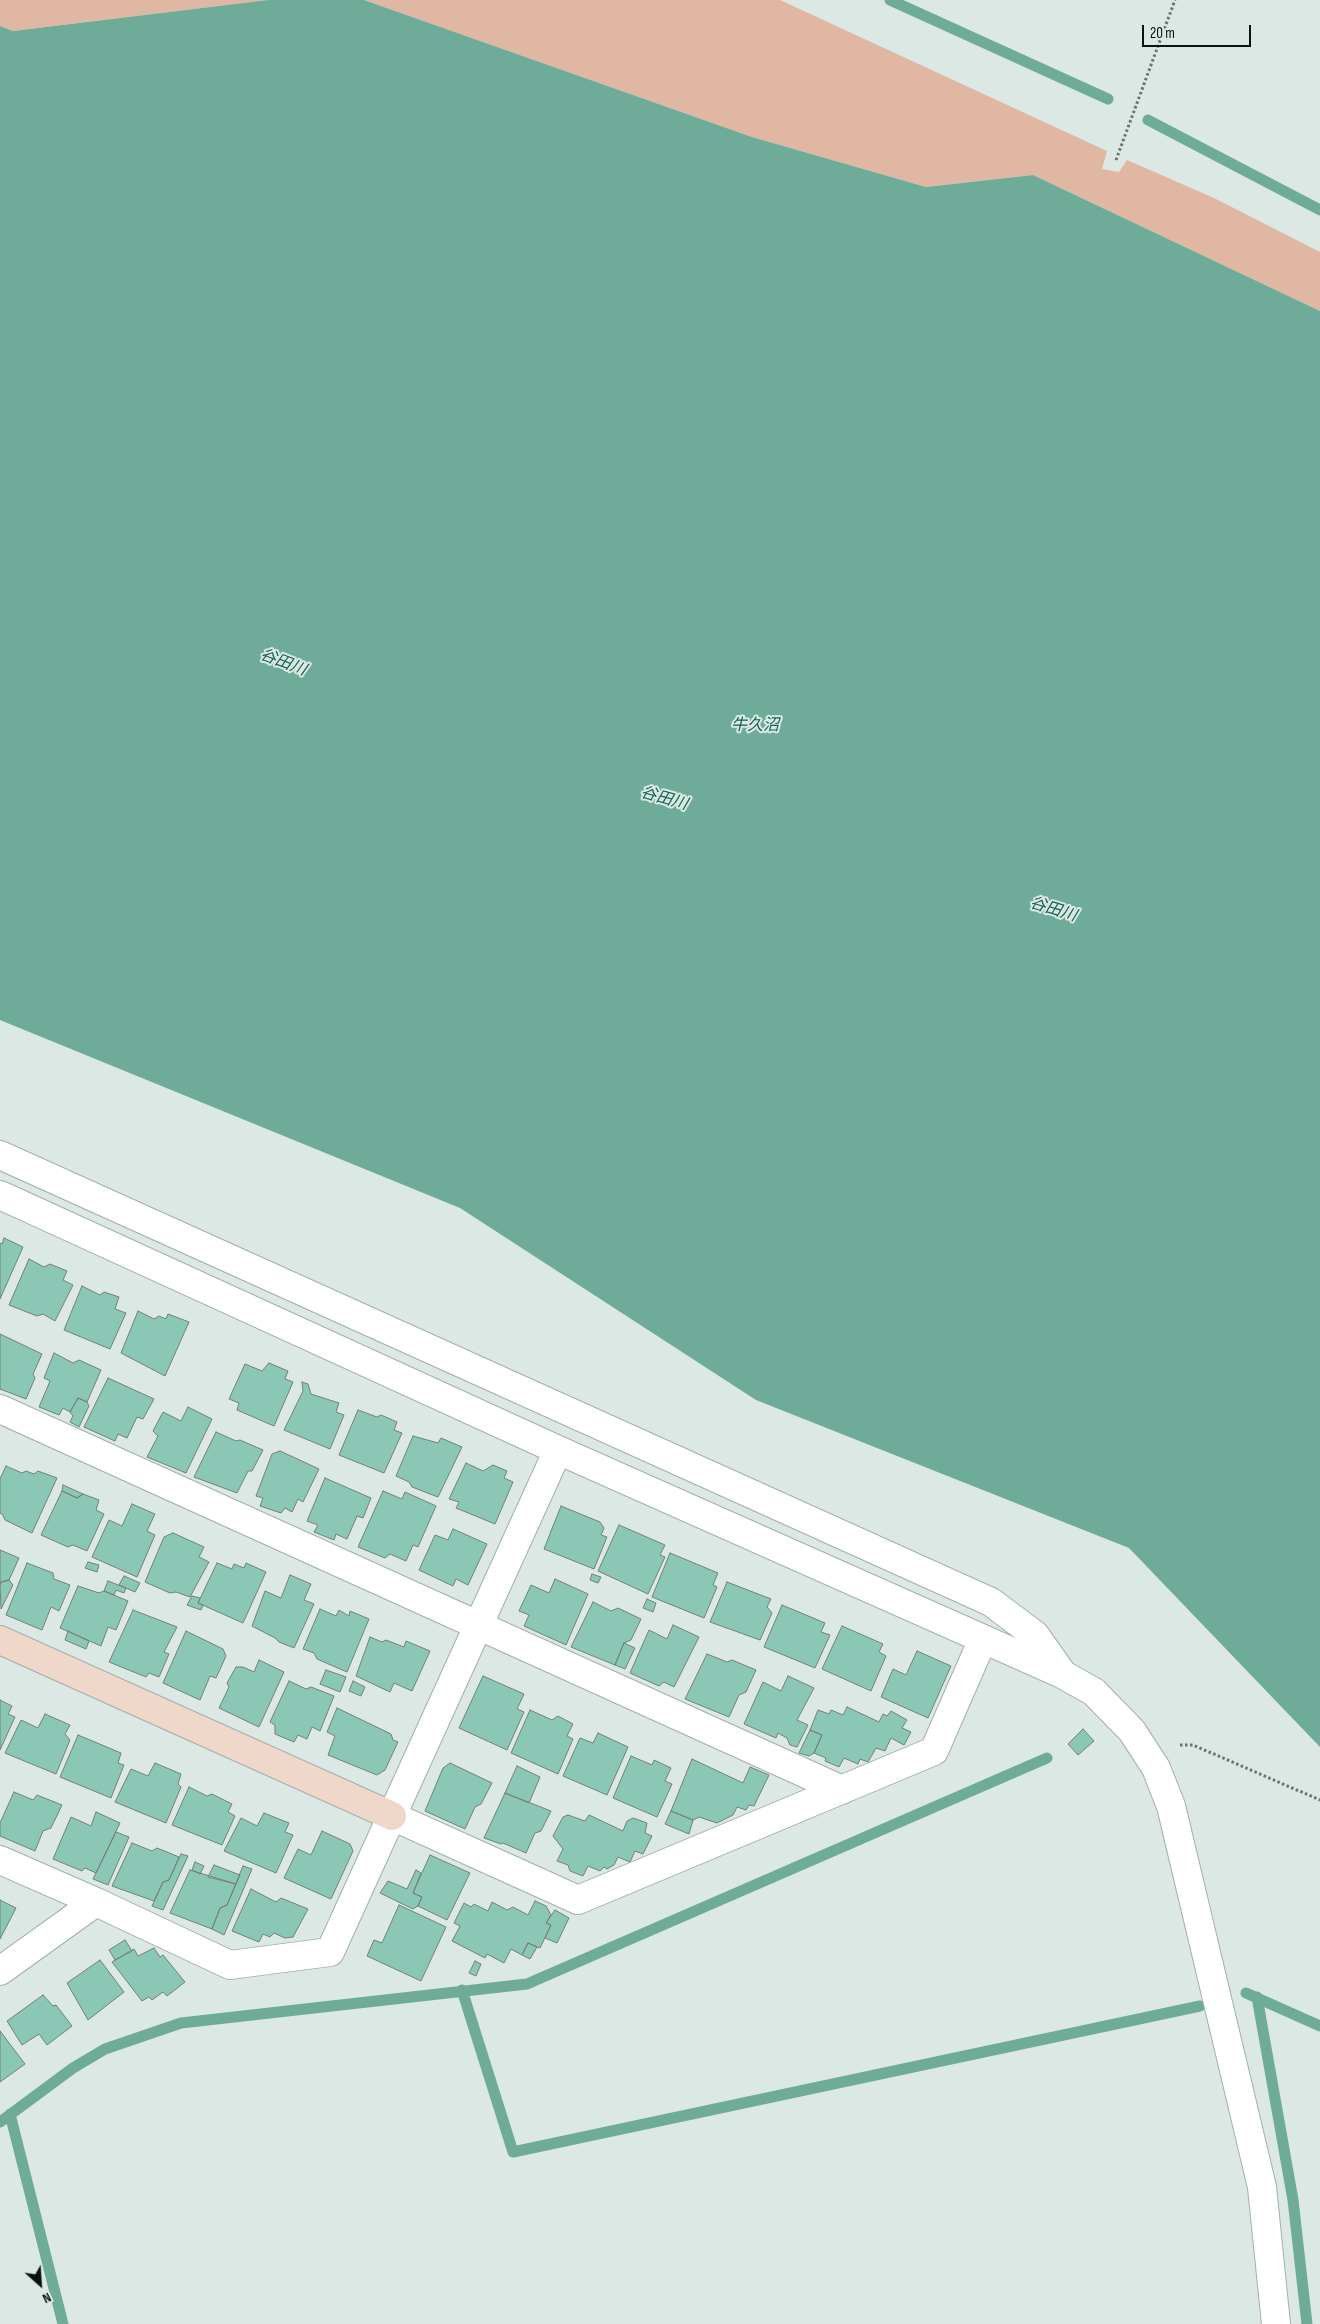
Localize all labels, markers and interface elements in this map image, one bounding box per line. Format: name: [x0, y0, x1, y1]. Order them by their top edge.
scale bar: [1145, 15, 1254, 47]
text: 20 m: [1150, 24, 1175, 43]
water label: 谷田川: [257, 645, 309, 681]
water label: 牛久沼: [731, 716, 779, 736]
water label: 谷田川: [638, 783, 690, 815]
water label: 谷田川: [1027, 894, 1079, 926]
north arrow: [15, 2259, 65, 2309]
text: N: [40, 2289, 54, 2307]

